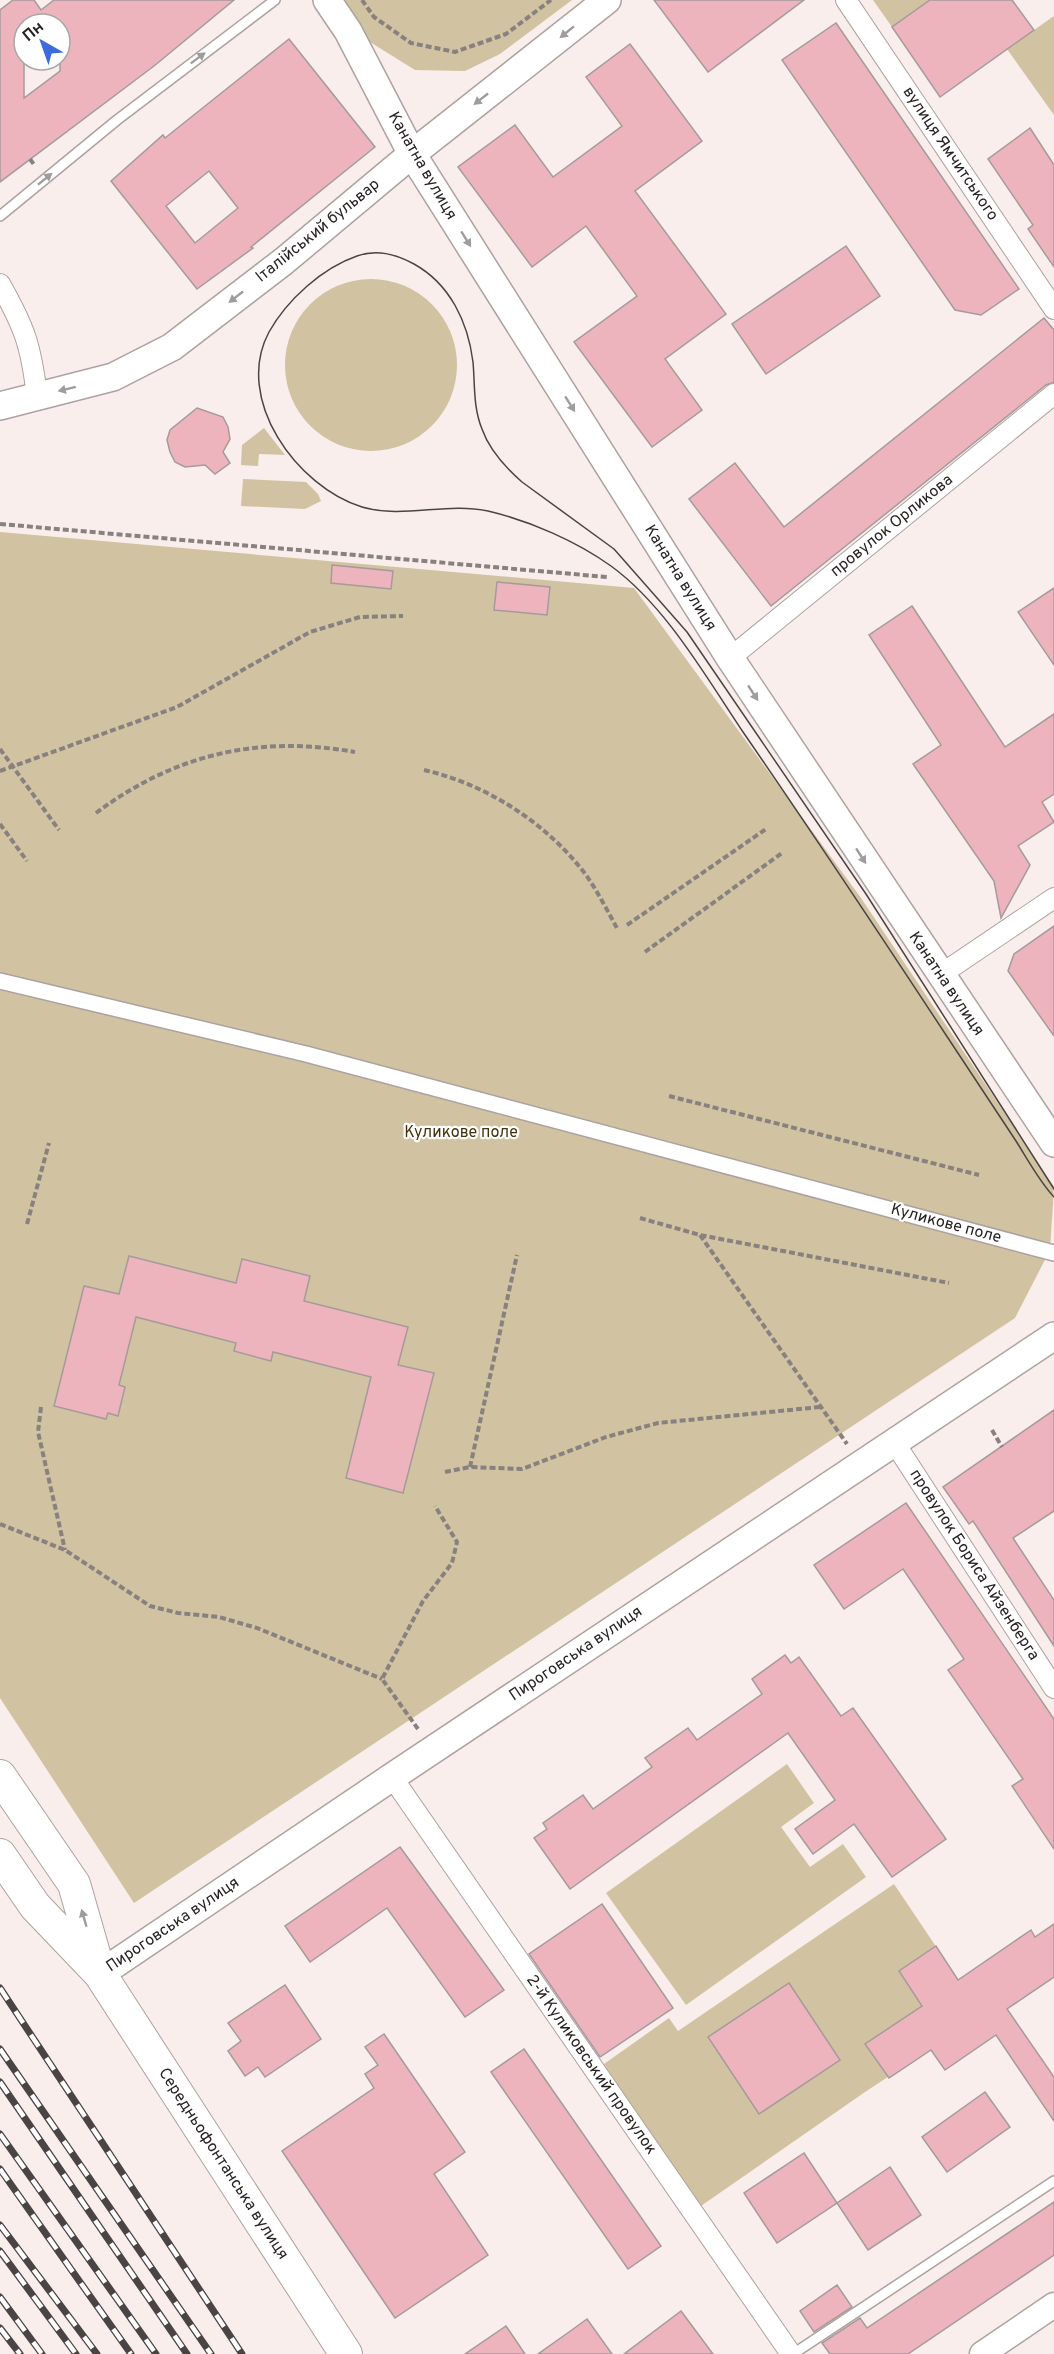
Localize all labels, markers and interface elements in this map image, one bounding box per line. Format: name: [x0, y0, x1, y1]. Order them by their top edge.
north arrow: [12, 12, 72, 72]
text: Пн: [19, 17, 48, 47]
one-way arrow: [559, 25, 575, 38]
one-way arrow: [190, 52, 206, 64]
street label: вулиця Ямчитського: [898, 83, 1002, 225]
one-way arrow: [474, 93, 489, 105]
street label: Канатна вулиця: [383, 108, 461, 224]
one-way arrow: [37, 173, 52, 186]
street label: Італійський бульвар: [252, 175, 384, 287]
one-way arrow: [460, 231, 471, 247]
one-way arrow: [229, 291, 245, 303]
one-way arrow: [58, 384, 76, 394]
one-way arrow: [564, 396, 575, 412]
street label: провулок Орликова: [827, 470, 957, 582]
street label: Канатна вулиця: [639, 521, 721, 635]
one-way arrow: [747, 685, 758, 701]
one-way arrow: [855, 847, 866, 864]
street label: Канатна вулиця: [904, 928, 988, 1040]
park label: Куликове поле: [404, 1123, 518, 1143]
street label: Куликове поле: [888, 1200, 1004, 1248]
street label: провулок Бориса Айзенберга: [905, 1466, 1043, 1664]
street label: Пироговська вулиця: [506, 1602, 646, 1706]
street label: Пироговська вулиця: [103, 1873, 243, 1977]
one-way arrow: [79, 1909, 88, 1927]
street label: 2-й Куликовський провулок: [521, 1971, 661, 2159]
street label: Середньофонтанська вулиця: [153, 2064, 293, 2264]

